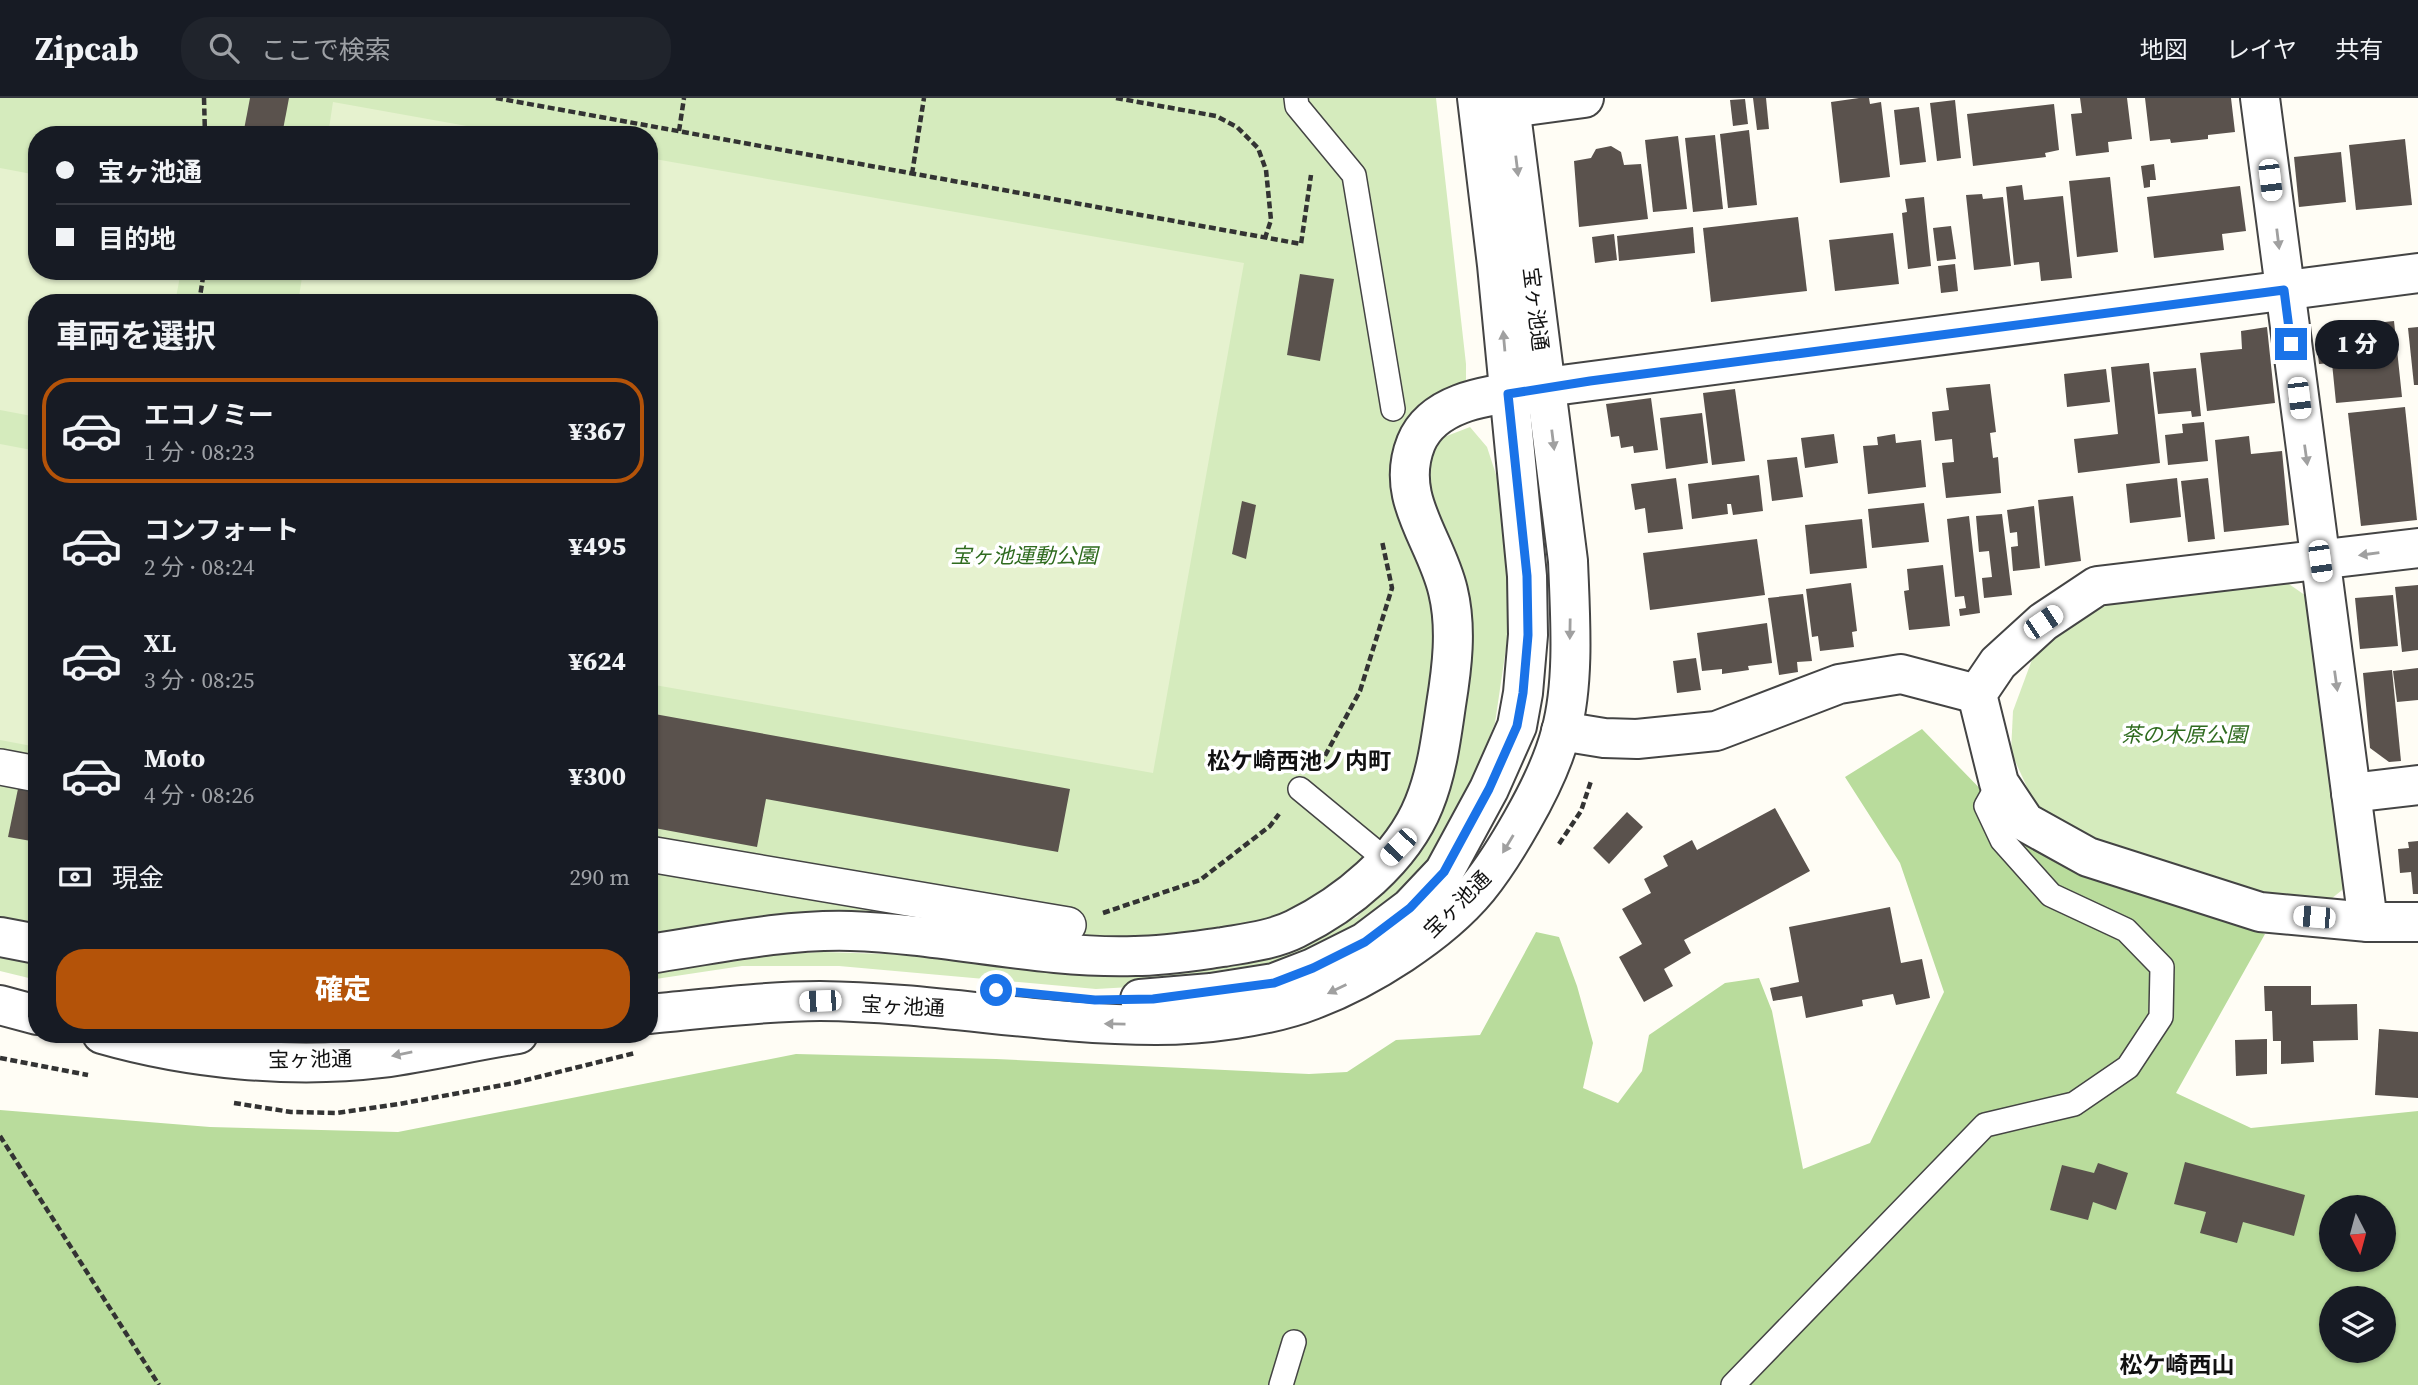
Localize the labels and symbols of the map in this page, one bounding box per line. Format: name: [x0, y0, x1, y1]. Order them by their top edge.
one-way arrow: [1512, 155, 1523, 177]
car: [2258, 158, 2283, 202]
one-way arrow: [2272, 228, 2283, 250]
street label: 宝ヶ池通: [1516, 266, 1556, 352]
callout: 1 分: [2316, 320, 2400, 368]
route end: [2275, 328, 2307, 360]
one-way arrow: [1498, 330, 1509, 352]
car: [2287, 376, 2312, 420]
one-way arrow: [1547, 429, 1558, 451]
one-way arrow: [2301, 444, 2312, 466]
car: [2307, 539, 2334, 583]
park label: 宝ヶ池運動公園: [951, 541, 1100, 570]
one-way arrow: [2358, 549, 2380, 560]
car: [2020, 602, 2067, 642]
one-way arrow: [1564, 619, 1576, 641]
one-way arrow: [2331, 670, 2342, 692]
park label: 茶の木原公園: [2121, 720, 2250, 749]
district label: 松ケ崎西池ノ内町: [1207, 745, 1391, 777]
car: [1376, 824, 1421, 870]
one-way arrow: [1502, 835, 1515, 854]
street label: 宝ヶ池通: [1417, 864, 1497, 944]
car: [2293, 905, 2336, 929]
route start: [980, 974, 1012, 1006]
one-way arrow: [1327, 983, 1347, 994]
street label: 宝ヶ池通: [860, 989, 946, 1023]
car: [799, 990, 842, 1012]
one-way arrow: [1104, 1019, 1126, 1030]
street label: 宝ヶ池通: [268, 1044, 352, 1074]
one-way arrow: [391, 1049, 413, 1060]
north arrow: [2319, 1195, 2396, 1272]
district label: 松ケ崎西山: [2120, 1349, 2235, 1381]

